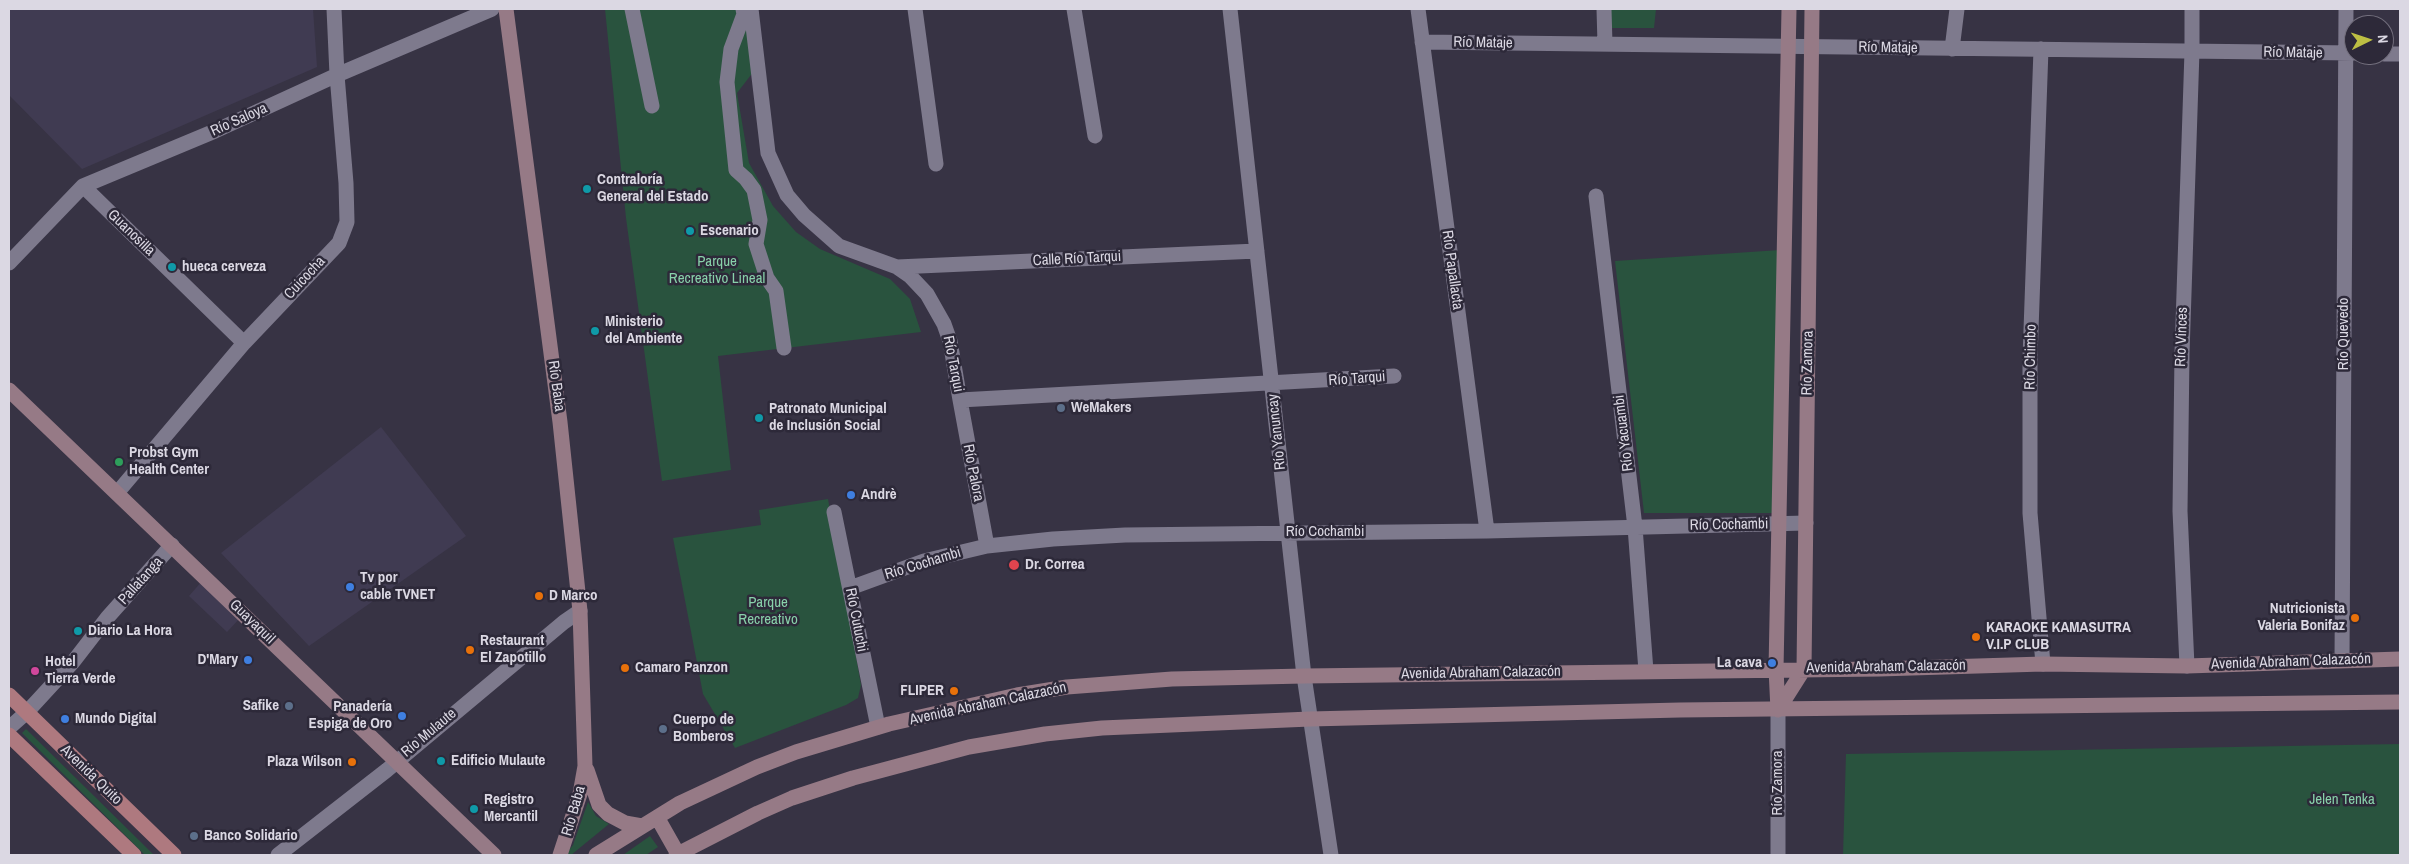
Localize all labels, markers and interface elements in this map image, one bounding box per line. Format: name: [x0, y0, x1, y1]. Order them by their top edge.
north arrow: [2344, 15, 2394, 65]
street label: Río Mataje: [1453, 33, 1513, 53]
text: N: [2374, 34, 2392, 44]
street label: Río Mataje: [1858, 38, 1918, 58]
street label: Río Mataje: [2263, 43, 2323, 63]
street label: Río Saloya: [208, 100, 270, 140]
place label: Contraloría General del Estado: [597, 171, 708, 206]
marker: Contraloría General del Estado: [581, 183, 593, 195]
street label: Guanosilla: [104, 206, 158, 260]
place label: Escenario: [700, 222, 759, 240]
marker: Escenario: [684, 225, 696, 237]
street label: Río Papallacta: [1438, 229, 1466, 311]
street label: Calle Río Tarqui: [1032, 248, 1122, 270]
street label: Cuicocha: [281, 253, 329, 303]
park label: Parque Recreativo Lineal: [669, 253, 765, 288]
place label: hueca cerveza: [182, 258, 266, 276]
marker: hueca cerveza: [166, 261, 178, 273]
street label: Río Quevedo: [2335, 298, 2353, 370]
street label: Río Vinces: [2172, 307, 2192, 367]
place label: Ministerio del Ambiente: [605, 313, 682, 348]
street label: Río Chimbo: [2021, 324, 2041, 390]
marker: Ministerio del Ambiente: [589, 325, 601, 337]
street label: Río Zamora: [1798, 330, 1818, 396]
street label: Río Tarqui: [939, 334, 967, 394]
street label: Río Baba: [544, 359, 568, 413]
street label: Río Tarqui: [1328, 368, 1386, 390]
street label: Río Yanuncay: [1264, 393, 1290, 471]
street label: Río Yacuambi: [1610, 394, 1638, 472]
place label: WeMakers: [1071, 399, 1132, 417]
place label: Patronato Municipal de Inclusión Social: [769, 400, 887, 435]
marker: WeMakers: [1055, 402, 1067, 414]
marker: Patronato Municipal de Inclusión Social: [753, 412, 765, 424]
street label: Río Palora: [959, 443, 987, 503]
place label: Probst Gym Health Center: [129, 444, 209, 479]
marker: Probst Gym Health Center: [113, 456, 125, 468]
place label: Andrè: [861, 486, 897, 504]
marker: Andrè: [845, 489, 857, 501]
street label: Río Cochambi: [1690, 515, 1768, 535]
street label: Río Cochambi: [1286, 523, 1364, 541]
street label: Río Cochambi: [883, 544, 963, 584]
street label: Pallatanga: [115, 553, 167, 609]
place label: Dr. Correa: [1025, 556, 1084, 574]
marker: Dr. Correa: [1007, 558, 1021, 572]
place label: Tv por cable TVNET: [360, 569, 435, 604]
marker: Tv por cable TVNET: [344, 581, 356, 593]
street label: Río Cutuchi: [841, 586, 871, 654]
place label: D Marco: [549, 587, 598, 605]
marker: D Marco: [533, 590, 545, 602]
park label: Parque Recreativo: [738, 594, 798, 629]
street label: Guayaquil: [226, 596, 278, 648]
place label: Nutricionista Valeria Bonifaz: [2257, 600, 2345, 635]
marker: Nutricionista Valeria Bonifaz: [2349, 612, 2361, 624]
place label: KARAOKE KAMASUTRA V.I.P CLUB: [1986, 619, 2131, 654]
place label: Diario La Hora: [88, 622, 172, 640]
marker: Diario La Hora: [72, 625, 84, 637]
marker: KARAOKE KAMASUTRA V.I.P CLUB: [1970, 631, 1982, 643]
place label: Restaurant El Zapotillo: [480, 632, 546, 667]
marker: Restaurant El Zapotillo: [464, 644, 476, 656]
street label: Avenida Abraham Calazacón: [2211, 650, 2371, 674]
place label: D'Mary: [197, 651, 238, 669]
place label: Hotel Tierra Verde: [45, 653, 116, 688]
marker: D'Mary: [242, 654, 254, 666]
place label: La cava: [1717, 654, 1762, 672]
marker: La cava: [1766, 657, 1778, 669]
street label: Avenida Abraham Calazacón: [1806, 657, 1966, 677]
place label: Camaro Panzon: [635, 659, 728, 677]
marker: Camaro Panzon: [619, 662, 631, 674]
street label: Avenida Abraham Calazacón: [1401, 663, 1561, 683]
marker: Hotel Tierra Verde: [29, 665, 41, 677]
street label: Avenida Abraham Calazacón: [908, 679, 1068, 729]
place label: FLIPER: [900, 682, 944, 700]
marker: FLIPER: [948, 685, 960, 697]
place label: Safike: [243, 697, 279, 715]
place label: Panadería Espiga de Oro: [309, 698, 392, 733]
marker: Safike: [283, 700, 295, 712]
street label: Río Mulaute: [398, 705, 460, 761]
place label: Mundo Digital: [75, 710, 156, 728]
marker: Panadería Espiga de Oro: [396, 710, 408, 722]
place label: Cuerpo de Bomberos: [673, 711, 734, 746]
marker: Mundo Digital: [59, 713, 71, 725]
marker: Cuerpo de Bomberos: [657, 723, 669, 735]
street label: Avenida Quito: [57, 741, 125, 809]
street label: Río Zamora: [1769, 751, 1787, 815]
place label: Edificio Mulaute: [451, 752, 545, 770]
place label: Plaza Wilson: [267, 753, 342, 771]
marker: Edificio Mulaute: [435, 755, 447, 767]
marker: Plaza Wilson: [346, 756, 358, 768]
street label: Río Baba: [558, 784, 590, 838]
place label: Registro Mercantil: [484, 791, 538, 826]
park label: Jelen Tenka: [2309, 791, 2375, 809]
marker: Registro Mercantil: [468, 803, 480, 815]
place label: Banco Solidario: [204, 827, 298, 845]
marker: Banco Solidario: [188, 830, 200, 842]

